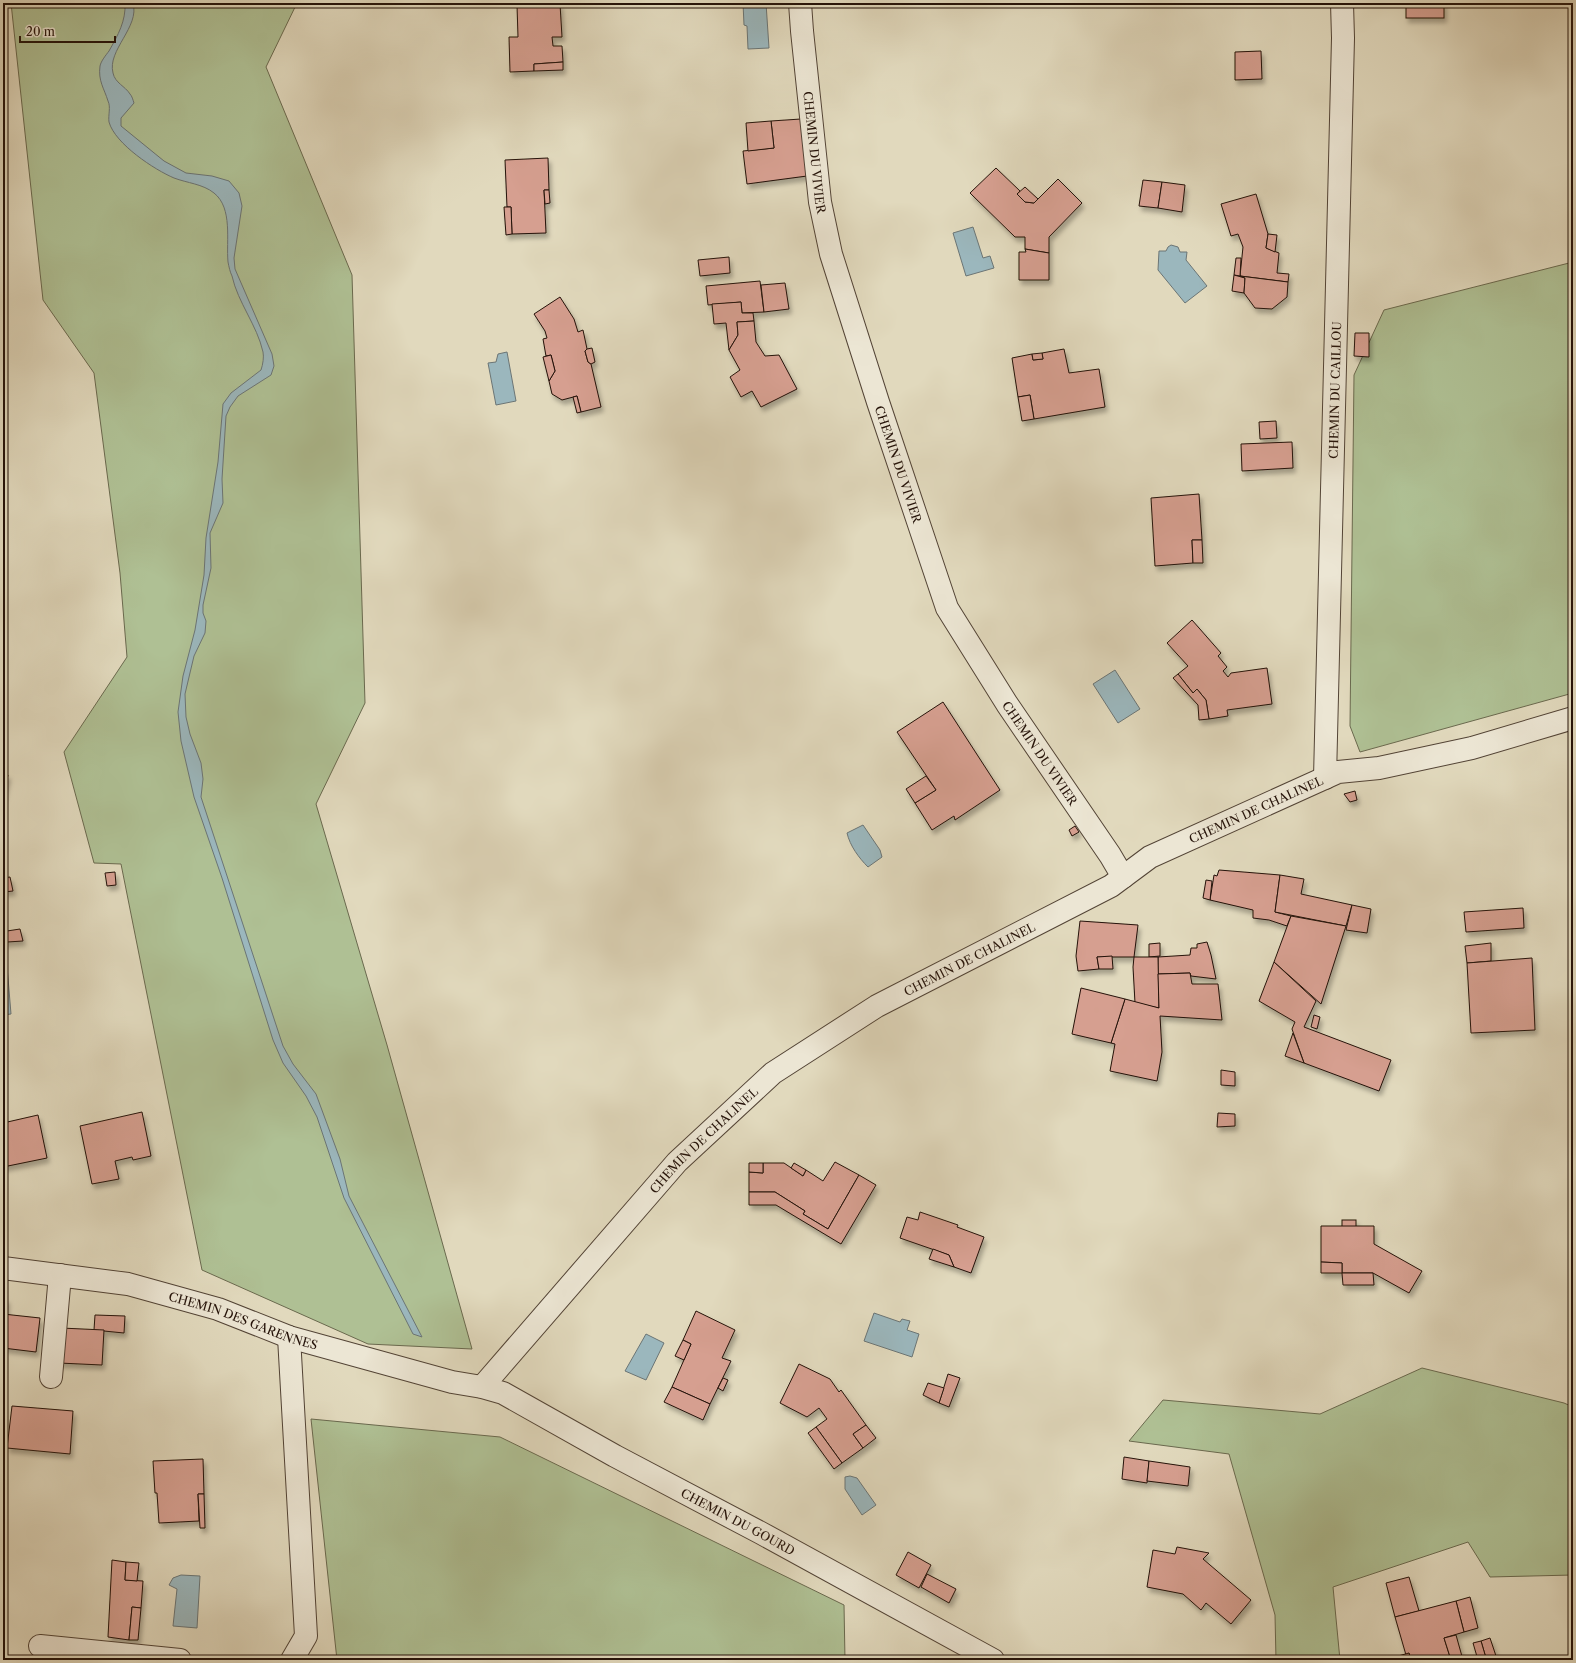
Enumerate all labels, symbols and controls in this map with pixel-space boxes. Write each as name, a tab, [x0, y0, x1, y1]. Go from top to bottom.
scale bar	[20, 18, 115, 44]
text: 20 m	[26, 24, 55, 39]
street label: CHEMIN DU VIVIER	[801, 90, 830, 216]
street label: CHEMIN DU CAILLOU	[1325, 321, 1344, 459]
street label: CHEMIN DU VIVIER	[872, 404, 926, 526]
street label: CHEMIN DU VIVIER	[1000, 698, 1082, 809]
street label: CHEMIN DE CHALINEL	[1186, 772, 1325, 846]
street label: CHEMIN DE CHALINEL	[901, 919, 1038, 999]
street label: CHEMIN DE CHALINEL	[646, 1084, 761, 1196]
street label: CHEMIN DES GARENNES	[167, 1288, 320, 1352]
street label: CHEMIN DU GOURD	[679, 1485, 798, 1558]

